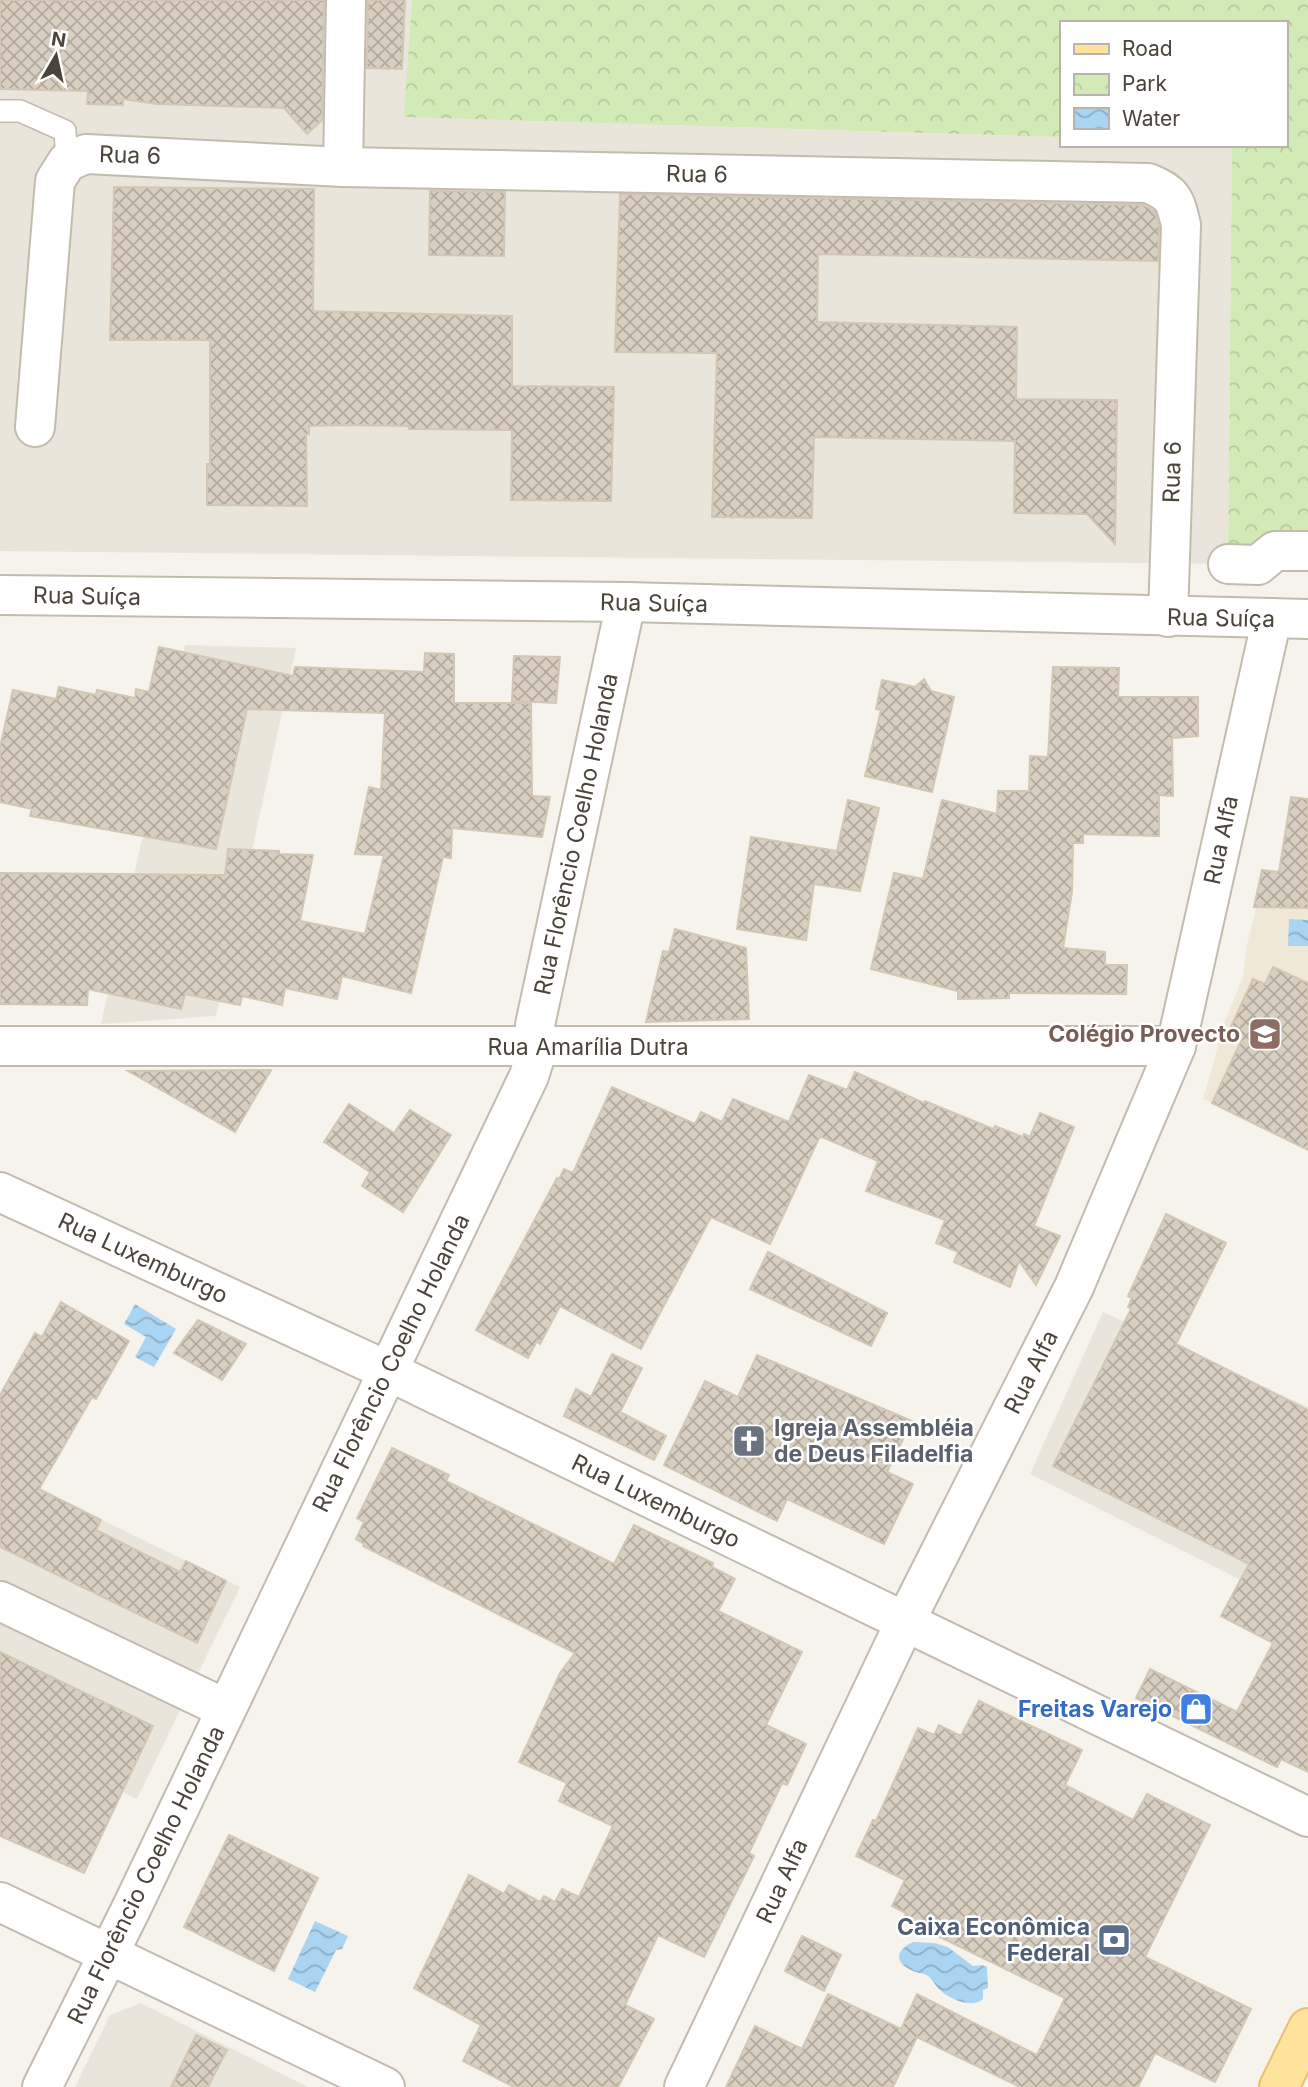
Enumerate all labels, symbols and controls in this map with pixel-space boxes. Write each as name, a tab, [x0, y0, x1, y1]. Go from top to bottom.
north arrow	[21, 21, 91, 91]
legend	[1060, 21, 1287, 147]
text: N	[50, 27, 68, 52]
text: Road	[1122, 36, 1173, 61]
text: Park	[1122, 71, 1167, 96]
text: Water	[1122, 106, 1180, 131]
street label: Rua 6	[98, 140, 162, 170]
street label: Rua 6	[666, 159, 728, 189]
street label: Rua 6	[1157, 440, 1187, 504]
street label: Rua Suíça	[33, 581, 141, 611]
street label: Rua Suíça	[600, 588, 708, 618]
street label: Rua Suíça	[1167, 603, 1275, 633]
street label: Rua Florêncio Coelho Holanda	[528, 670, 624, 998]
street label: Rua Alfa	[1198, 793, 1244, 887]
school or university icon: Colégio Provecto	[1246, 1015, 1284, 1053]
place label: Colégio Provecto	[1048, 1020, 1240, 1048]
street label: Rua Amarília Dutra	[487, 1033, 689, 1061]
street label: Rua Luxemburgo	[54, 1206, 232, 1310]
street label: Rua Florêncio Coelho Holanda	[306, 1209, 476, 1517]
street label: Rua Alfa	[998, 1325, 1064, 1419]
place label: Igreja Assembléia de Deus Filadelfia	[774, 1414, 974, 1468]
church icon: Igreja Assembléia de Deus Filadelfia	[730, 1422, 768, 1460]
street label: Rua Luxemburgo	[567, 1448, 745, 1554]
shop icon: Freitas Varejo	[1177, 1690, 1215, 1728]
place label: Freitas Varejo	[1018, 1695, 1172, 1723]
street label: Rua Florêncio Coelho Holanda	[61, 1721, 231, 2029]
street label: Rua Alfa	[750, 1834, 814, 1928]
place label: Caixa Econômica Federal	[897, 1913, 1090, 1967]
bank icon: Caixa Econômica Federal	[1095, 1921, 1133, 1959]

